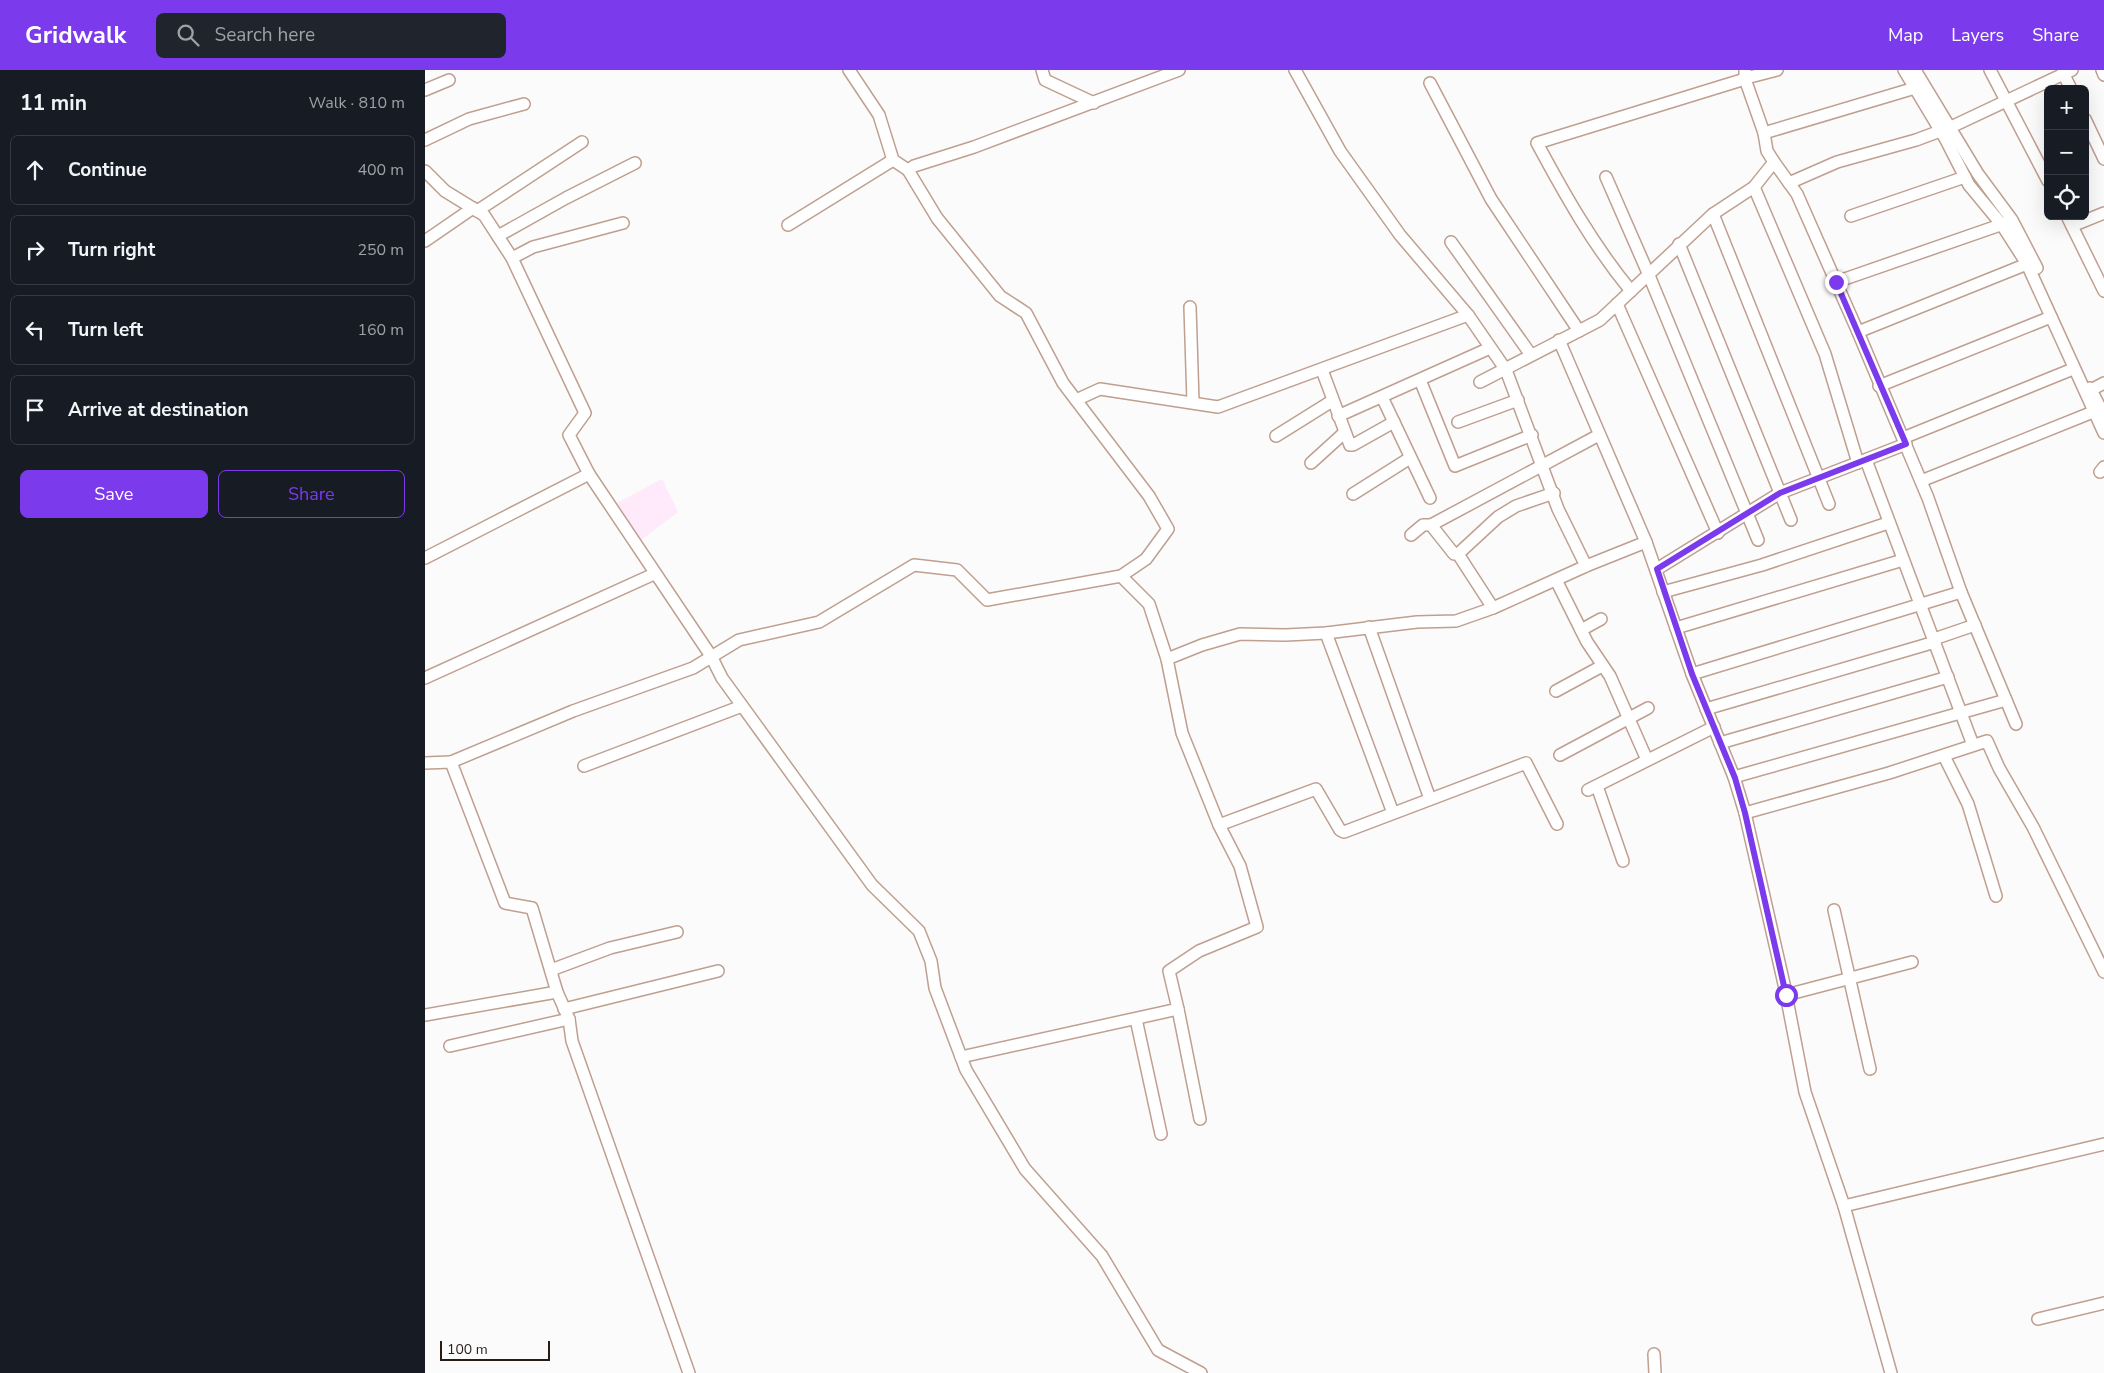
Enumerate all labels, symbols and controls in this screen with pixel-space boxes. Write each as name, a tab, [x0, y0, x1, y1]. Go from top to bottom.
search box	[156, 13, 506, 58]
text: Gridwalk	[25, 19, 126, 51]
icon: search	[174, 21, 202, 49]
text: Search here	[214, 22, 315, 48]
text: Map	[1888, 23, 1923, 47]
text: Layers	[1951, 23, 2004, 47]
text: Share	[2032, 23, 2079, 47]
map controls	[2044, 85, 2089, 220]
button: +	[2044, 85, 2089, 130]
text: 11 min	[20, 89, 87, 117]
text: Walk · 810 m	[309, 92, 405, 114]
button: −	[2044, 130, 2089, 175]
icon: ahead	[21, 156, 49, 184]
text: Continue	[68, 157, 147, 183]
text: 400 m	[357, 159, 404, 181]
button: locate	[2044, 175, 2089, 220]
icon: right	[21, 236, 49, 264]
text: Turn right	[68, 237, 155, 263]
text: 250 m	[357, 239, 404, 261]
route end	[1825, 271, 1848, 294]
icon: left	[21, 316, 49, 344]
text: Turn left	[68, 317, 143, 343]
text: 160 m	[357, 319, 404, 341]
icon: arrive	[21, 396, 49, 424]
text: Arrive at destination	[68, 397, 249, 423]
button: Save	[20, 470, 208, 518]
button: Share	[218, 470, 405, 518]
route start	[1775, 984, 1798, 1007]
scale bar	[440, 1338, 550, 1361]
text: 100 m	[447, 1340, 488, 1359]

